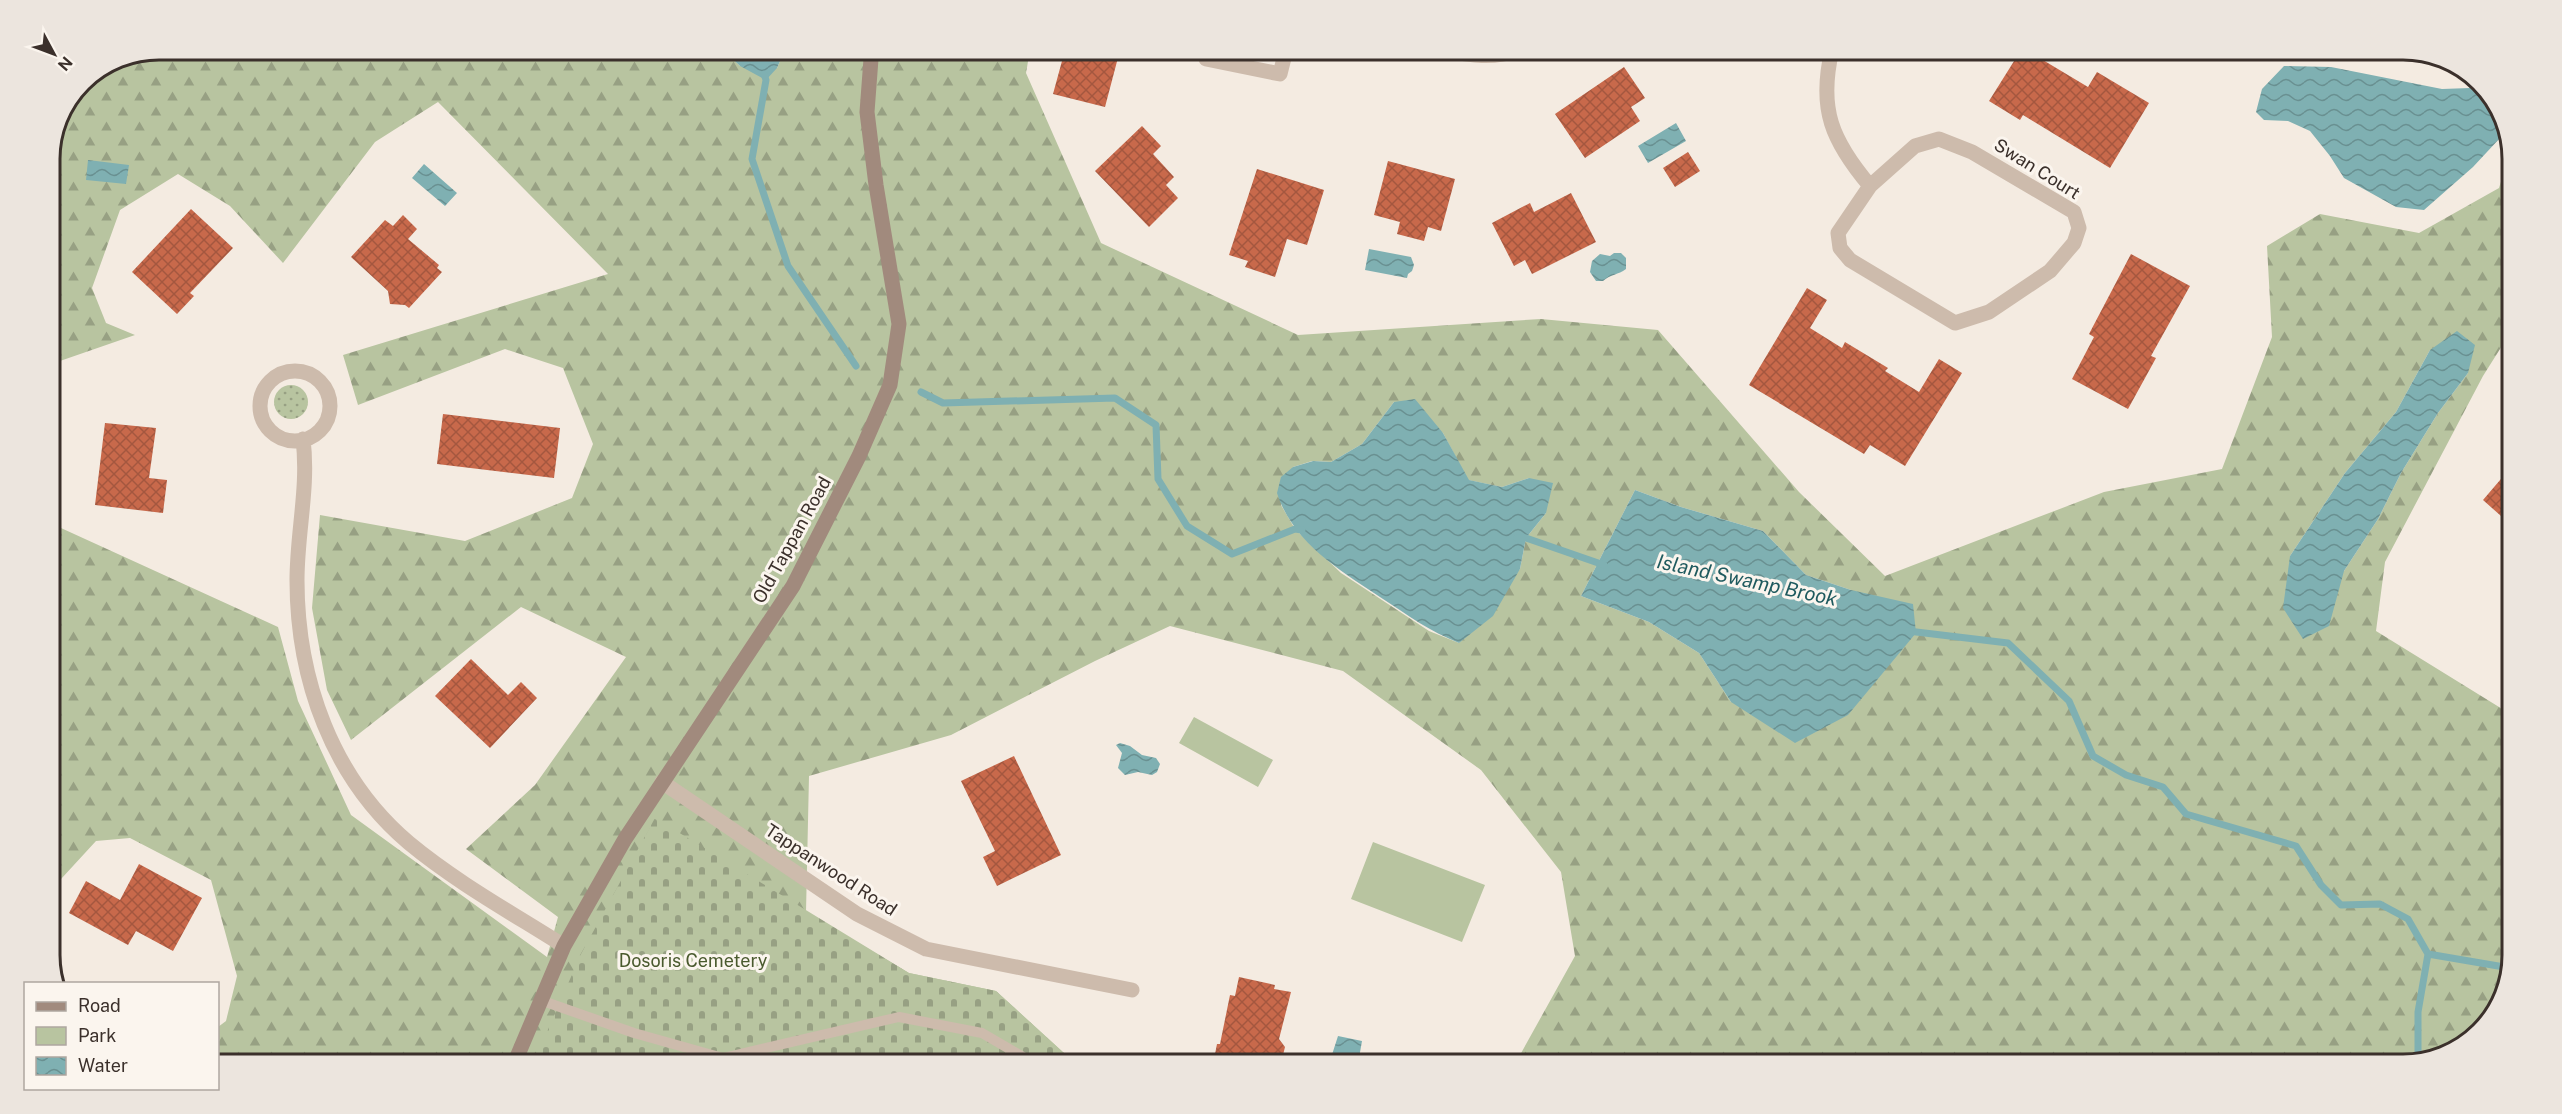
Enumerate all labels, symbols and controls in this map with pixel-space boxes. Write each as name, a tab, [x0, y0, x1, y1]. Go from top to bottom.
north arrow	[24, 24, 84, 84]
text: N	[54, 53, 76, 74]
street label: Swan Court	[1990, 134, 2084, 203]
street label: Old Tappan Road	[748, 473, 835, 607]
water label: Island Swamp Brook	[1655, 549, 1839, 611]
street label: Tappanwood Road	[761, 819, 901, 920]
park label: Dosoris Cemetery	[619, 950, 768, 971]
legend	[24, 982, 219, 1090]
text: Road	[78, 995, 121, 1016]
text: Park	[78, 1025, 116, 1046]
text: Water	[78, 1055, 128, 1076]

